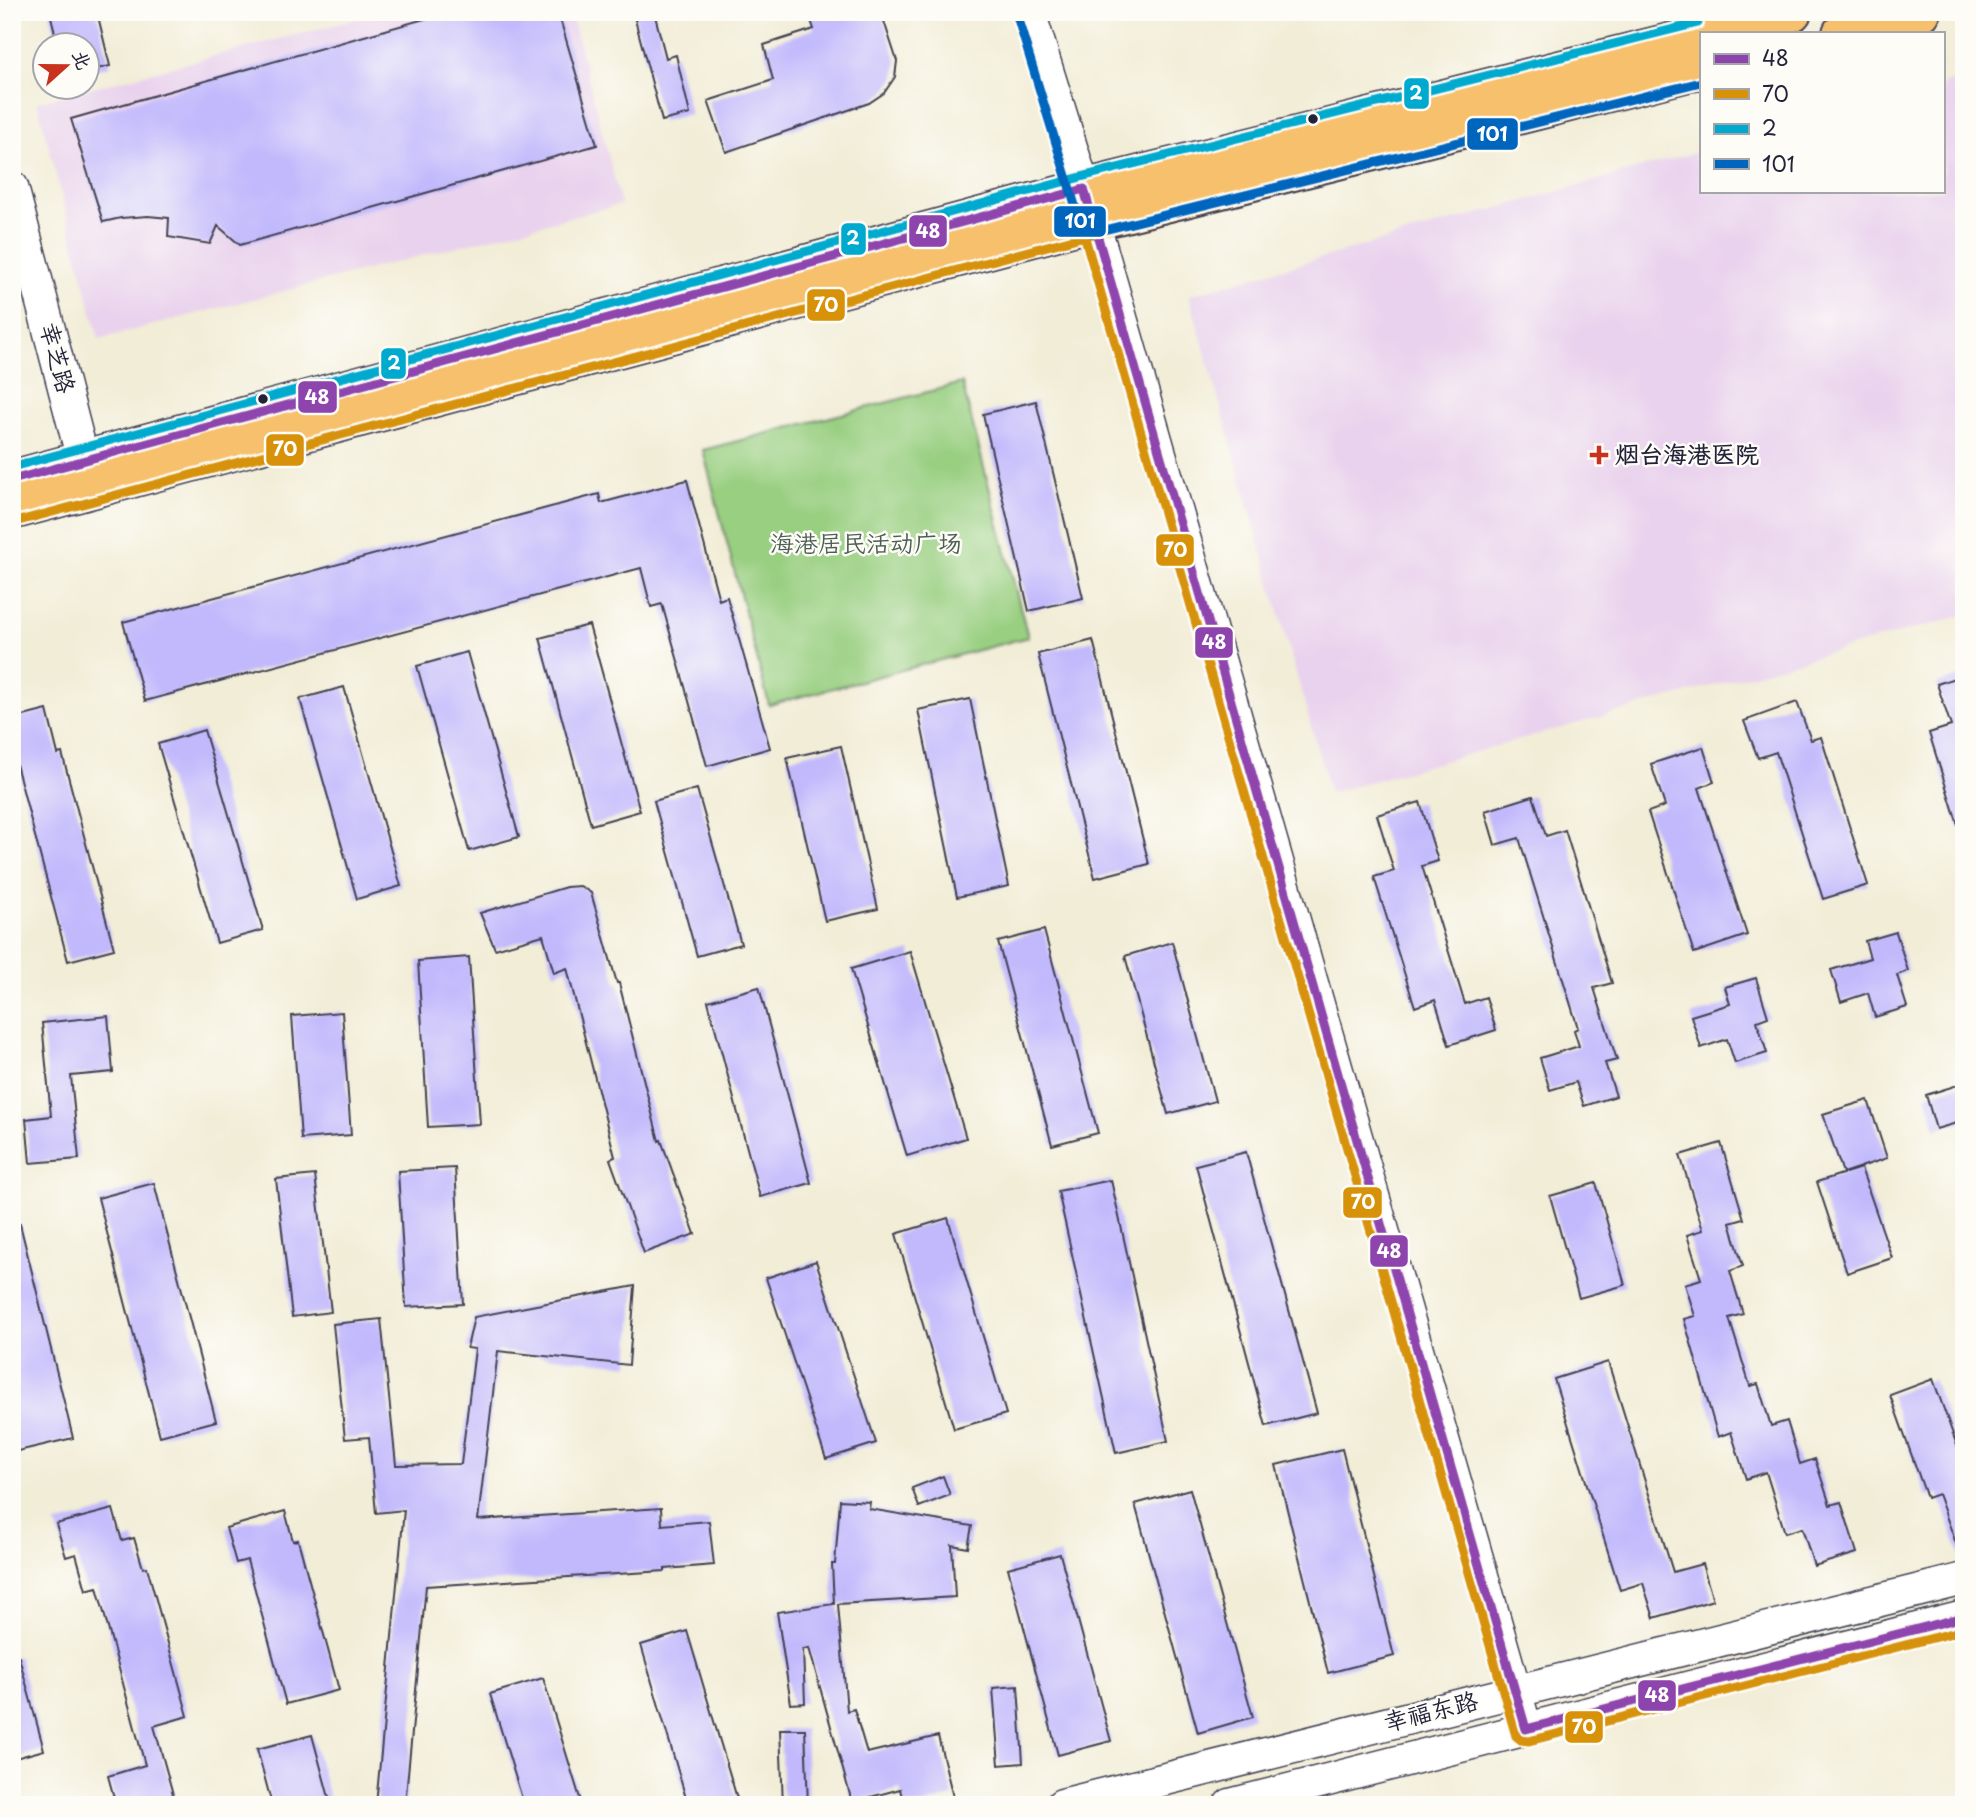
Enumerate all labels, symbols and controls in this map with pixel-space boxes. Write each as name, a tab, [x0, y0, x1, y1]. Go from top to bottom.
north arrow	[32, 32, 102, 102]
legend	[1700, 32, 1944, 192]
text: 48	[1762, 41, 1789, 73]
text: 北	[66, 46, 99, 73]
line badge: 2	[1403, 77, 1430, 110]
text: 70	[1762, 77, 1789, 109]
text: 2	[1409, 78, 1423, 106]
text: 2	[1762, 111, 1777, 143]
unlabelled marker	[1306, 112, 1320, 126]
line badge: 101	[1466, 117, 1519, 151]
text: 101	[1476, 119, 1508, 147]
text: 101	[1762, 147, 1795, 179]
line badge: 101	[1053, 205, 1107, 238]
text: 101	[1064, 206, 1096, 234]
line badge: 48	[908, 214, 948, 248]
text: 48	[916, 216, 941, 244]
line badge: 2	[840, 222, 867, 256]
text: 2	[846, 223, 860, 251]
line badge: 70	[806, 288, 846, 322]
text: 70	[814, 290, 838, 318]
street label: 幸芝路	[32, 318, 86, 397]
line badge: 2	[380, 347, 407, 380]
text: 2	[387, 348, 401, 376]
line badge: 48	[297, 380, 338, 414]
text: 48	[305, 382, 330, 410]
unlabelled marker	[256, 392, 270, 406]
line badge: 70	[265, 433, 305, 467]
text: 70	[273, 434, 297, 462]
place label: 烟台海港医院	[1615, 435, 1759, 471]
marker: 烟台海港医院	[1589, 445, 1609, 465]
park label: 海港居民活动广场	[770, 524, 962, 560]
line badge: 70	[1155, 533, 1195, 567]
text: 70	[1163, 535, 1187, 563]
line badge: 48	[1194, 626, 1234, 659]
text: 48	[1202, 627, 1227, 655]
line badge: 70	[1342, 1186, 1383, 1219]
text: 70	[1351, 1187, 1375, 1215]
line badge: 48	[1369, 1234, 1409, 1268]
text: 48	[1377, 1236, 1402, 1264]
line badge: 48	[1637, 1679, 1677, 1712]
text: 48	[1645, 1680, 1670, 1708]
street label: 幸福东路	[1380, 1681, 1481, 1739]
line badge: 70	[1564, 1710, 1604, 1744]
text: 70	[1572, 1712, 1596, 1740]

